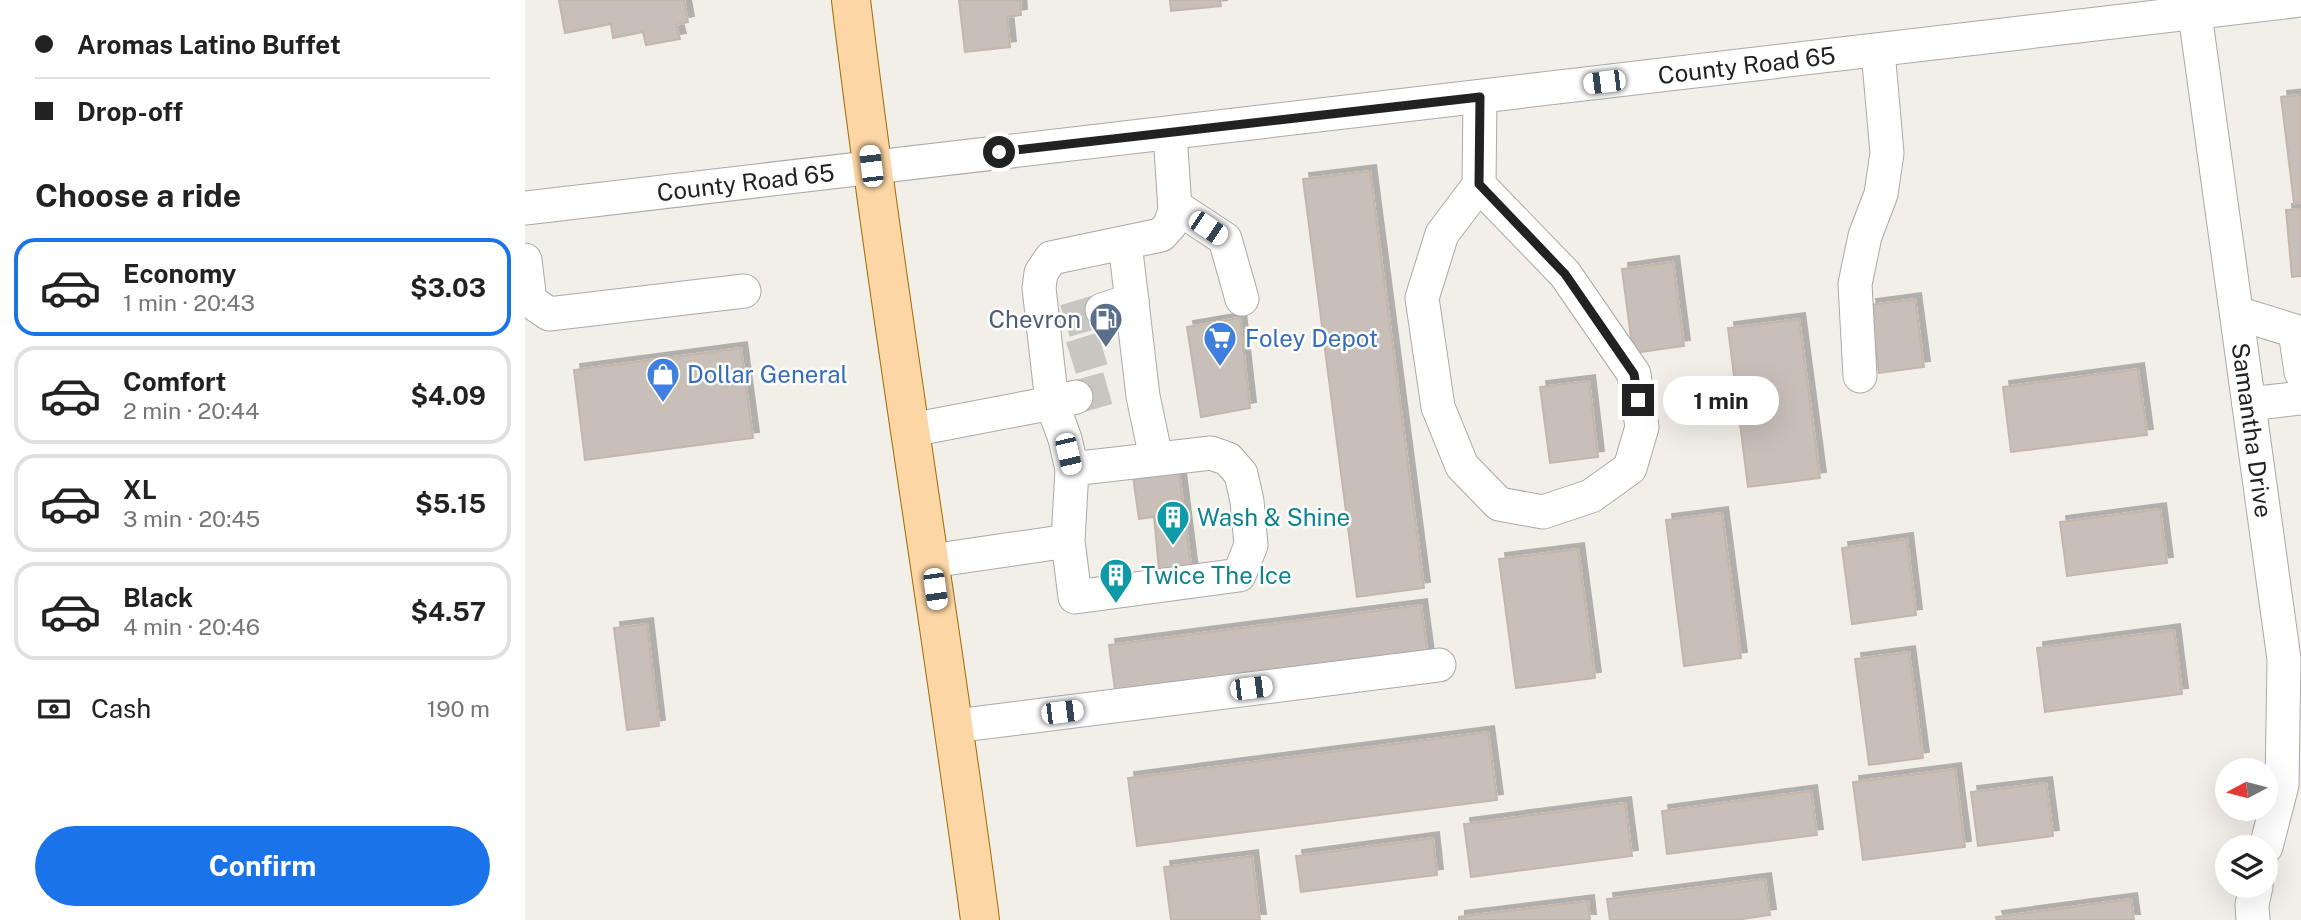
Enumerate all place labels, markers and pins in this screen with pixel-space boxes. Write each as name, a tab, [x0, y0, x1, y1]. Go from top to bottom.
fuel station icon: Chevron	[1087, 300, 1125, 349]
place label: Chevron	[989, 305, 1081, 333]
supermarket icon: Foley Depot	[1201, 319, 1239, 368]
place label: Foley Depot	[1245, 324, 1378, 352]
shop icon: Dollar General	[644, 355, 682, 404]
place label: Dollar General	[687, 360, 848, 388]
building icon: Wash & Shine	[1154, 498, 1192, 547]
place label: Wash & Shine	[1197, 503, 1350, 531]
building icon: Twice The Ice	[1097, 556, 1135, 605]
place label: Twice The Ice	[1141, 561, 1292, 589]

